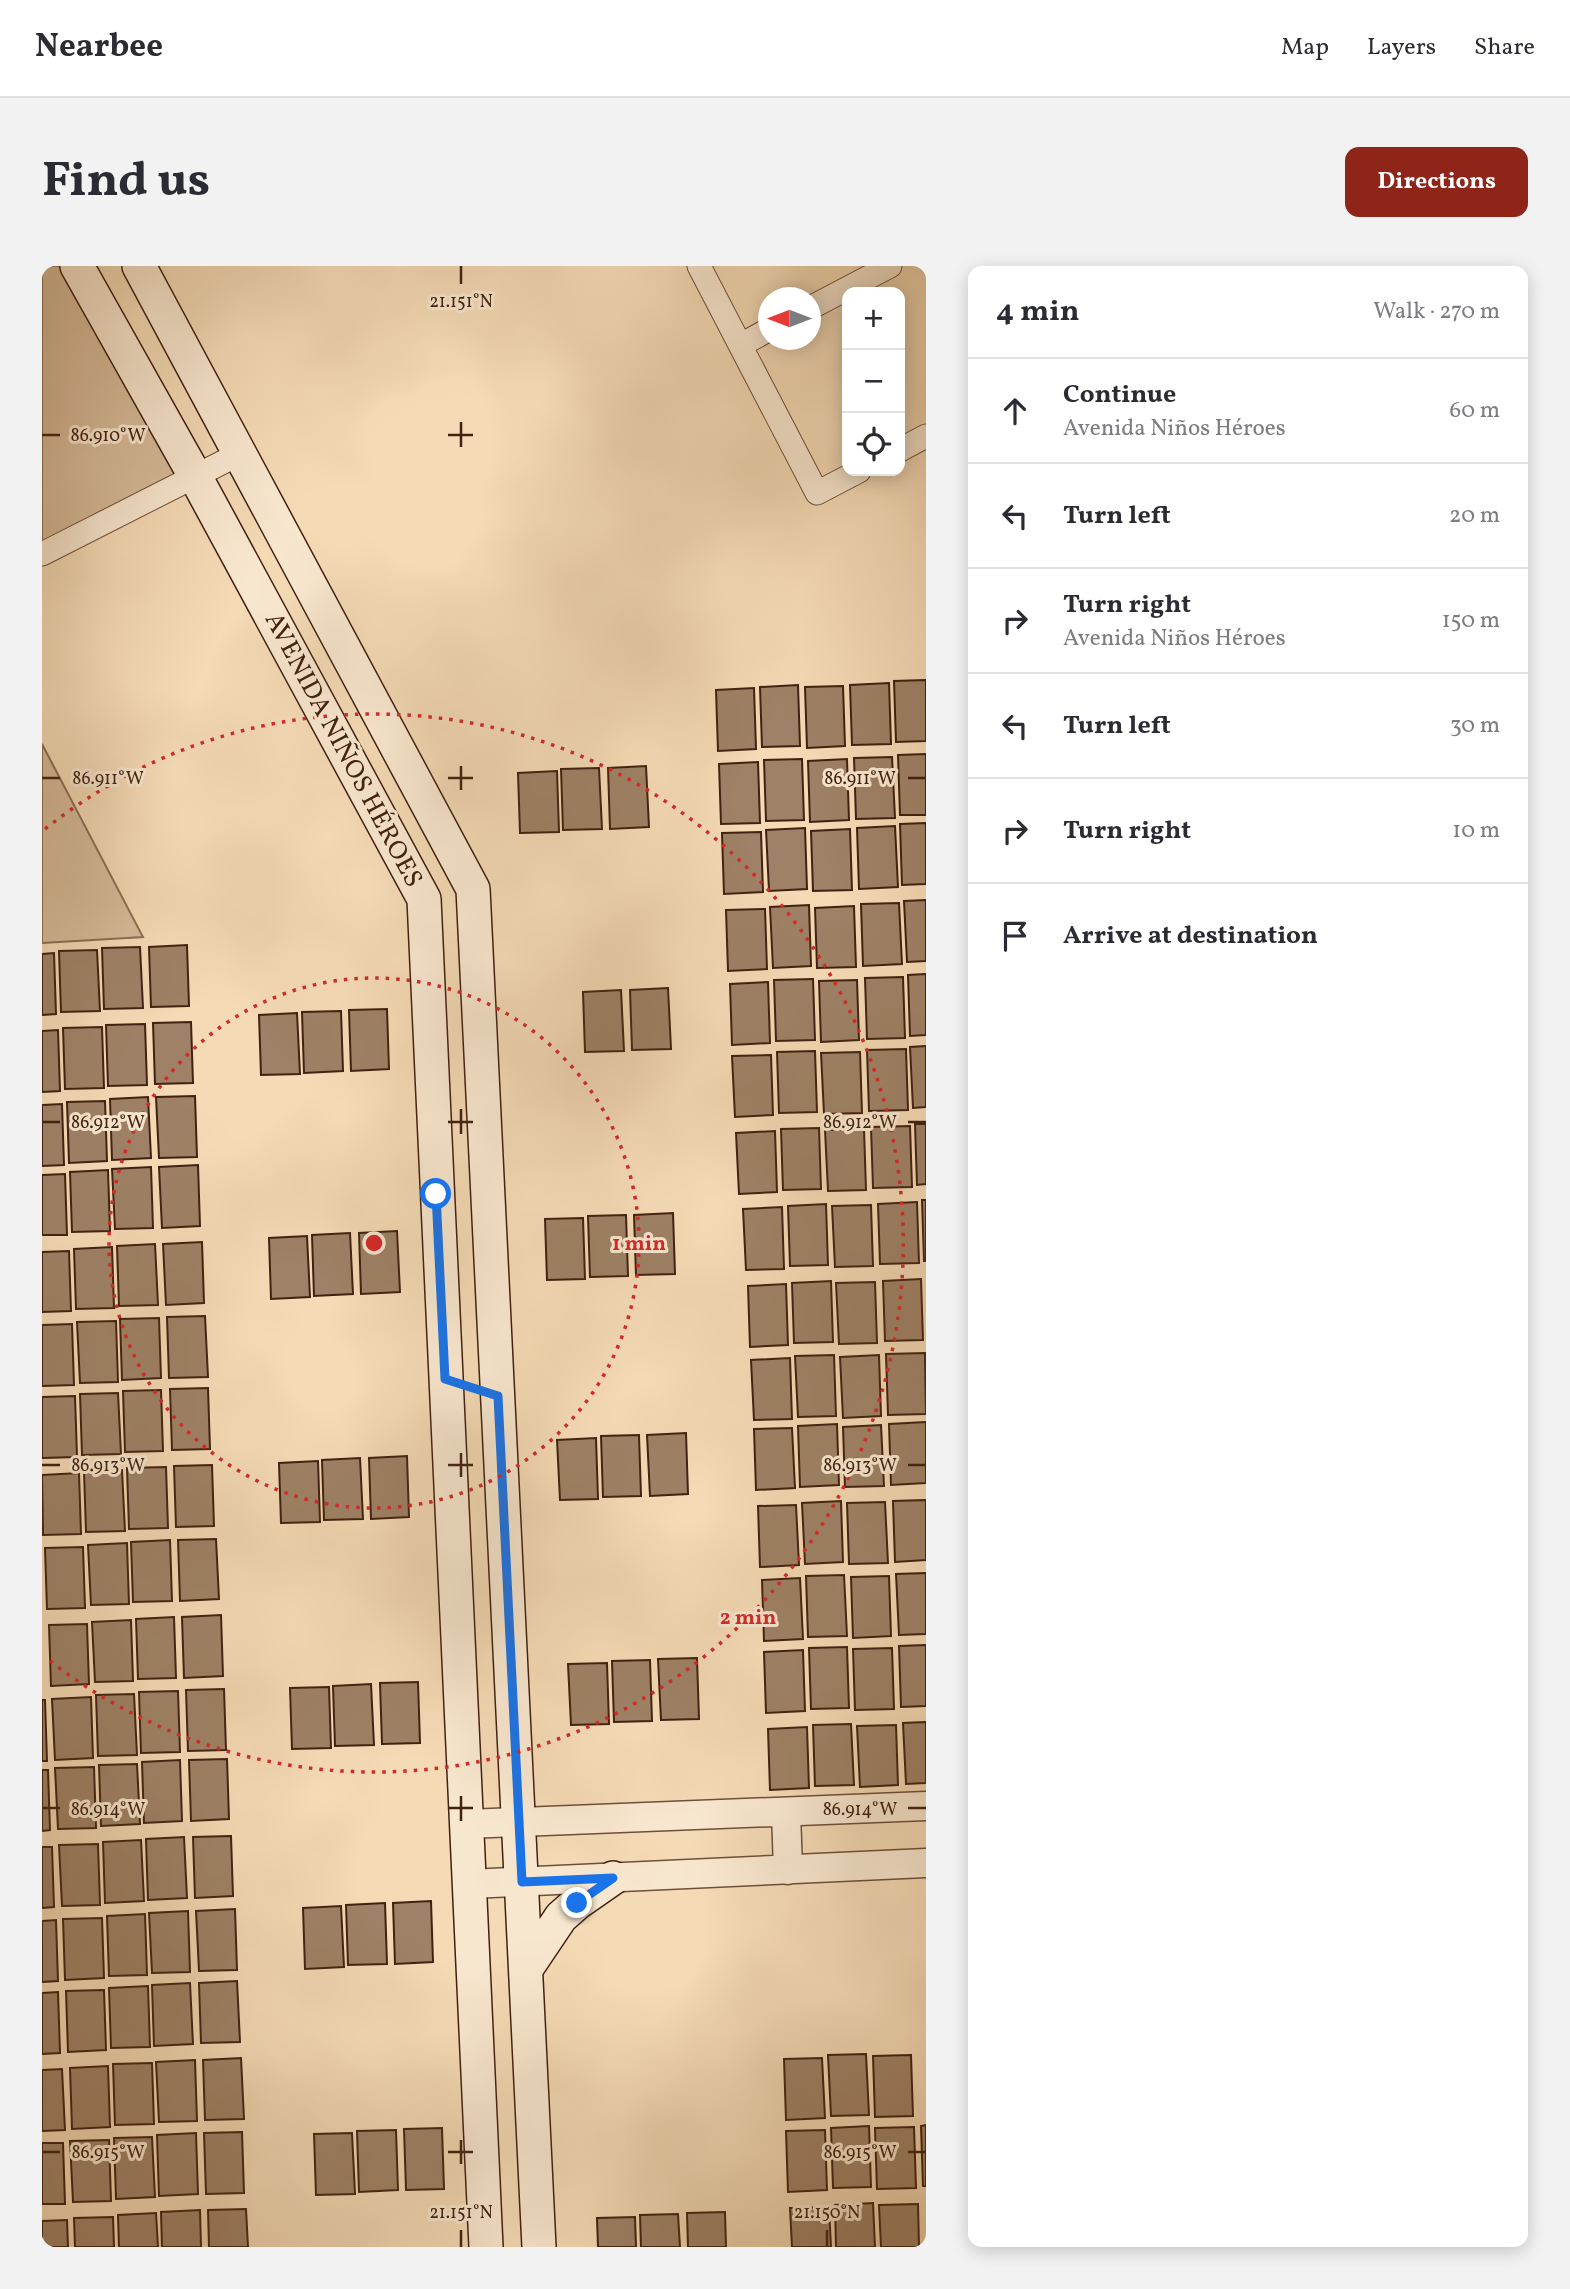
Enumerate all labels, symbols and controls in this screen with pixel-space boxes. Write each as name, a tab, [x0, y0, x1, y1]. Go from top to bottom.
text: Nearbee	[35, 25, 163, 71]
text: Map	[1281, 31, 1329, 65]
text: Layers	[1367, 31, 1436, 65]
text: Share	[1474, 31, 1535, 65]
button: Directions	[1345, 147, 1528, 217]
text: Find us	[42, 148, 210, 217]
north arrow	[758, 287, 821, 350]
map controls	[842, 287, 905, 476]
button: +	[842, 287, 905, 350]
text: 21.151°N	[429, 290, 493, 315]
text: 4 min	[996, 291, 1080, 333]
text: Walk · 270 m	[1373, 296, 1500, 328]
button: −	[842, 350, 905, 413]
text: Continue	[1063, 377, 1176, 413]
icon: ahead	[996, 392, 1034, 430]
text: 60 m	[1450, 395, 1500, 427]
button: locate	[842, 413, 905, 476]
text: Avenida Niños Héroes	[1063, 413, 1286, 445]
text: 86.910°W	[71, 424, 145, 449]
icon: left	[996, 497, 1034, 535]
text: Turn left	[1063, 498, 1171, 534]
text: 20 m	[1449, 500, 1500, 532]
text: Turn right	[1063, 587, 1191, 623]
icon: right	[996, 602, 1034, 640]
text: 150 m	[1442, 605, 1500, 637]
street label: AVENIDA NIÑOS HÉROES	[255, 606, 431, 894]
text: Avenida Niños Héroes	[1063, 623, 1286, 655]
icon: left	[996, 707, 1034, 745]
text: Turn left	[1063, 708, 1171, 744]
text: 30 m	[1450, 710, 1500, 742]
text: 86.911°W	[72, 767, 144, 792]
text: 86.911°W	[824, 767, 896, 792]
icon: right	[996, 812, 1034, 850]
text: Turn right	[1063, 813, 1191, 849]
text: 10 m	[1452, 815, 1500, 847]
icon: arrive	[996, 917, 1034, 955]
text: Arrive at destination	[1063, 918, 1318, 954]
text: 86.912°W	[71, 1111, 145, 1136]
text: 86.912°W	[823, 1111, 897, 1136]
route start	[420, 1178, 451, 1209]
text: 1 min	[612, 1230, 666, 1259]
centre of rings	[362, 1231, 386, 1255]
text: 86.913°W	[71, 1454, 145, 1479]
text: 86.913°W	[823, 1454, 897, 1479]
text: 2 min	[720, 1604, 776, 1633]
text: 86.914°W	[71, 1798, 145, 1823]
text: 86.914°W	[823, 1798, 897, 1823]
route end	[561, 1887, 592, 1918]
text: 86.915°W	[71, 2141, 145, 2166]
text: 86.915°W	[823, 2141, 897, 2166]
text: 21.151°N	[429, 2201, 493, 2226]
text: 21.150°N	[794, 2201, 860, 2226]

